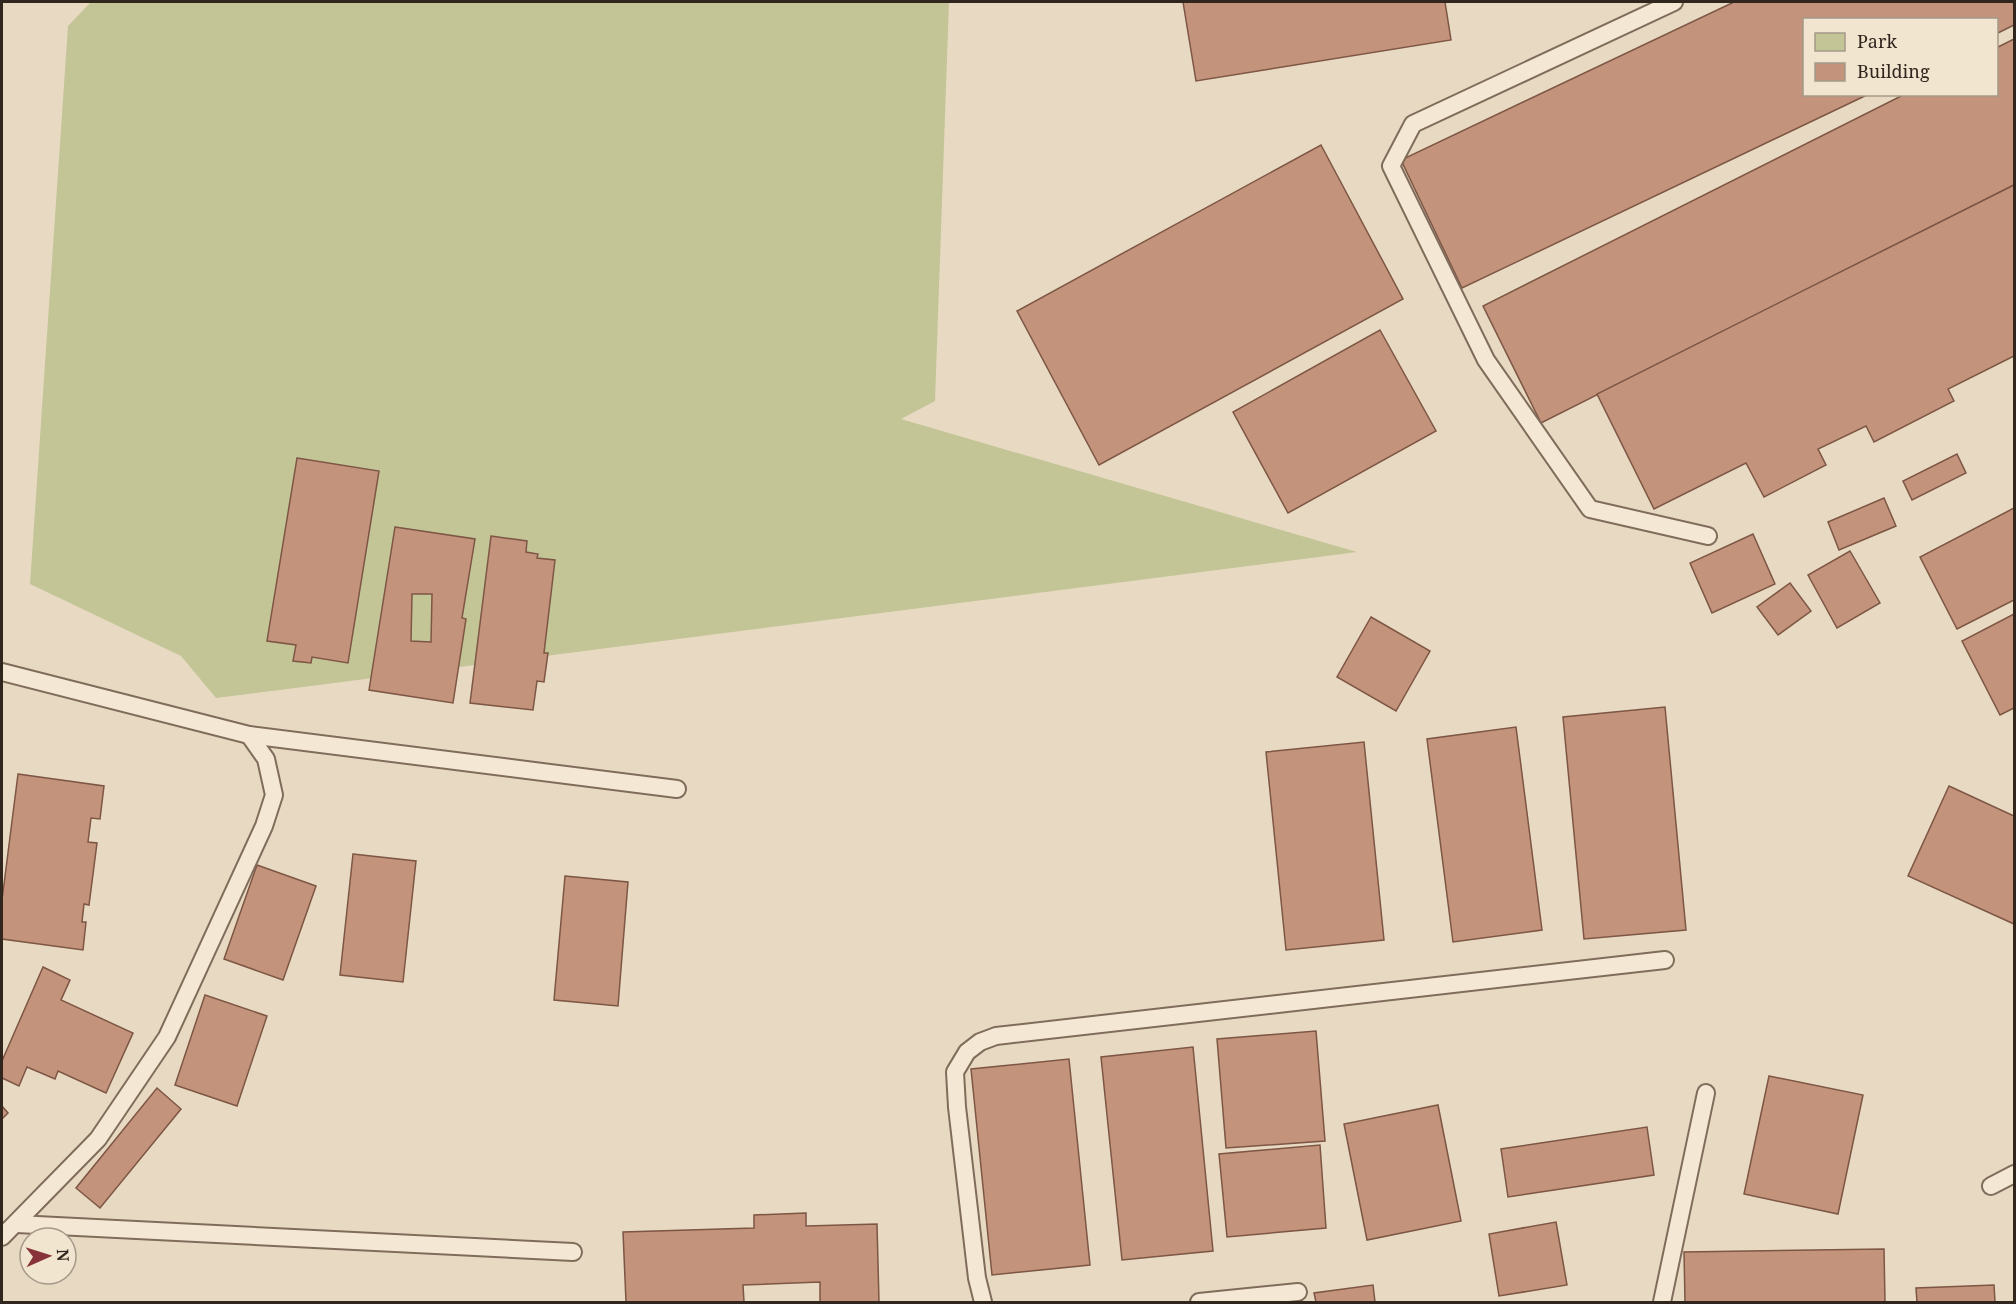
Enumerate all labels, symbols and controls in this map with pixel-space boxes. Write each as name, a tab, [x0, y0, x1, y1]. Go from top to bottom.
legend	[1803, 18, 1998, 96]
text: Park	[1857, 29, 1897, 53]
text: Building	[1857, 59, 1930, 83]
north arrow	[18, 1226, 78, 1286]
text: N	[52, 1248, 74, 1262]

